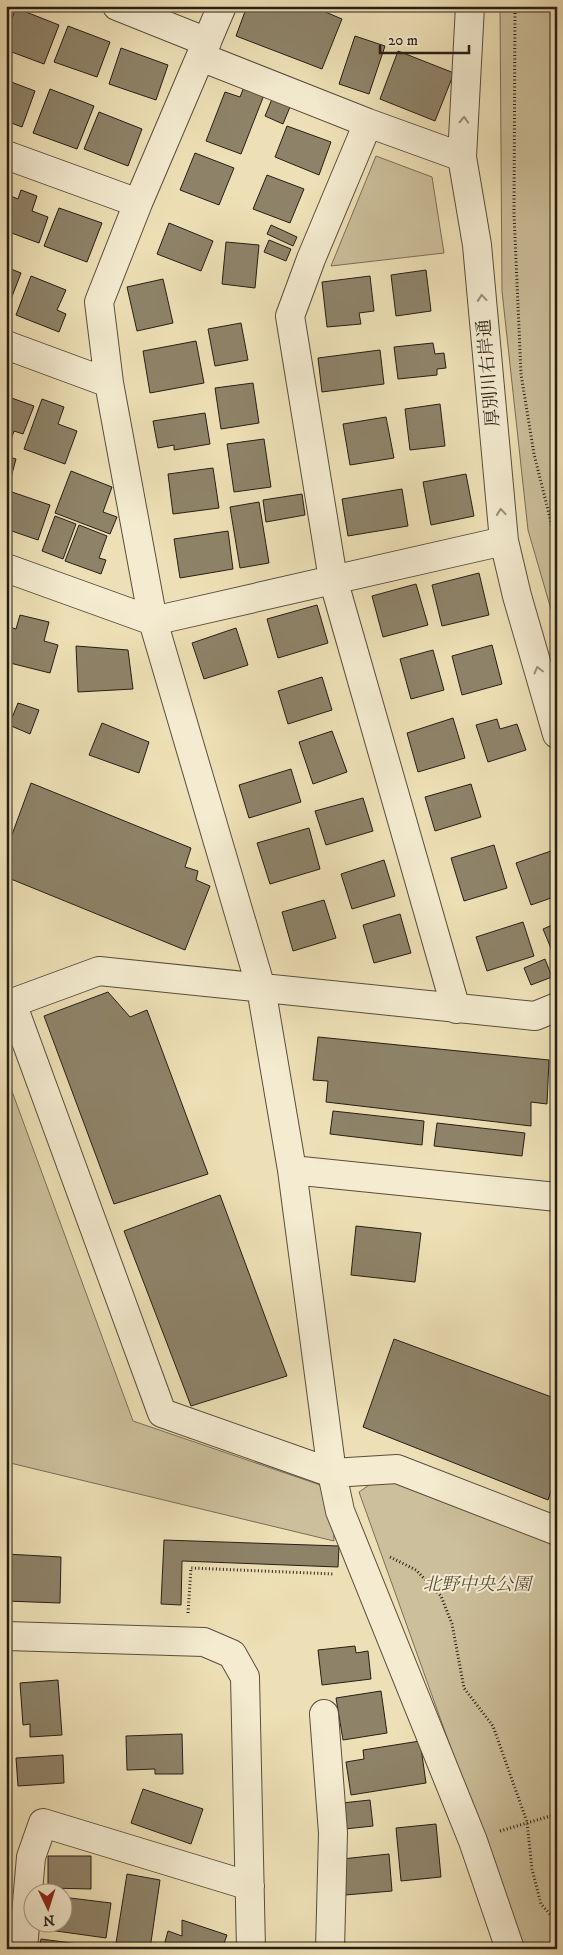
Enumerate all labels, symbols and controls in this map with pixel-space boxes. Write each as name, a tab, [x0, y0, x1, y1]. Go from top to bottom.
scale bar	[380, 22, 469, 54]
text: 20 m	[388, 31, 418, 50]
one-way arrow	[459, 116, 470, 124]
one-way arrow	[477, 294, 488, 302]
street label: 厚別川右岸通	[473, 318, 505, 428]
one-way arrow	[496, 508, 507, 516]
one-way arrow	[533, 667, 543, 675]
park label: 北野中央公園	[423, 1574, 534, 1596]
north arrow	[22, 1882, 72, 1932]
text: N	[42, 1911, 55, 1929]

